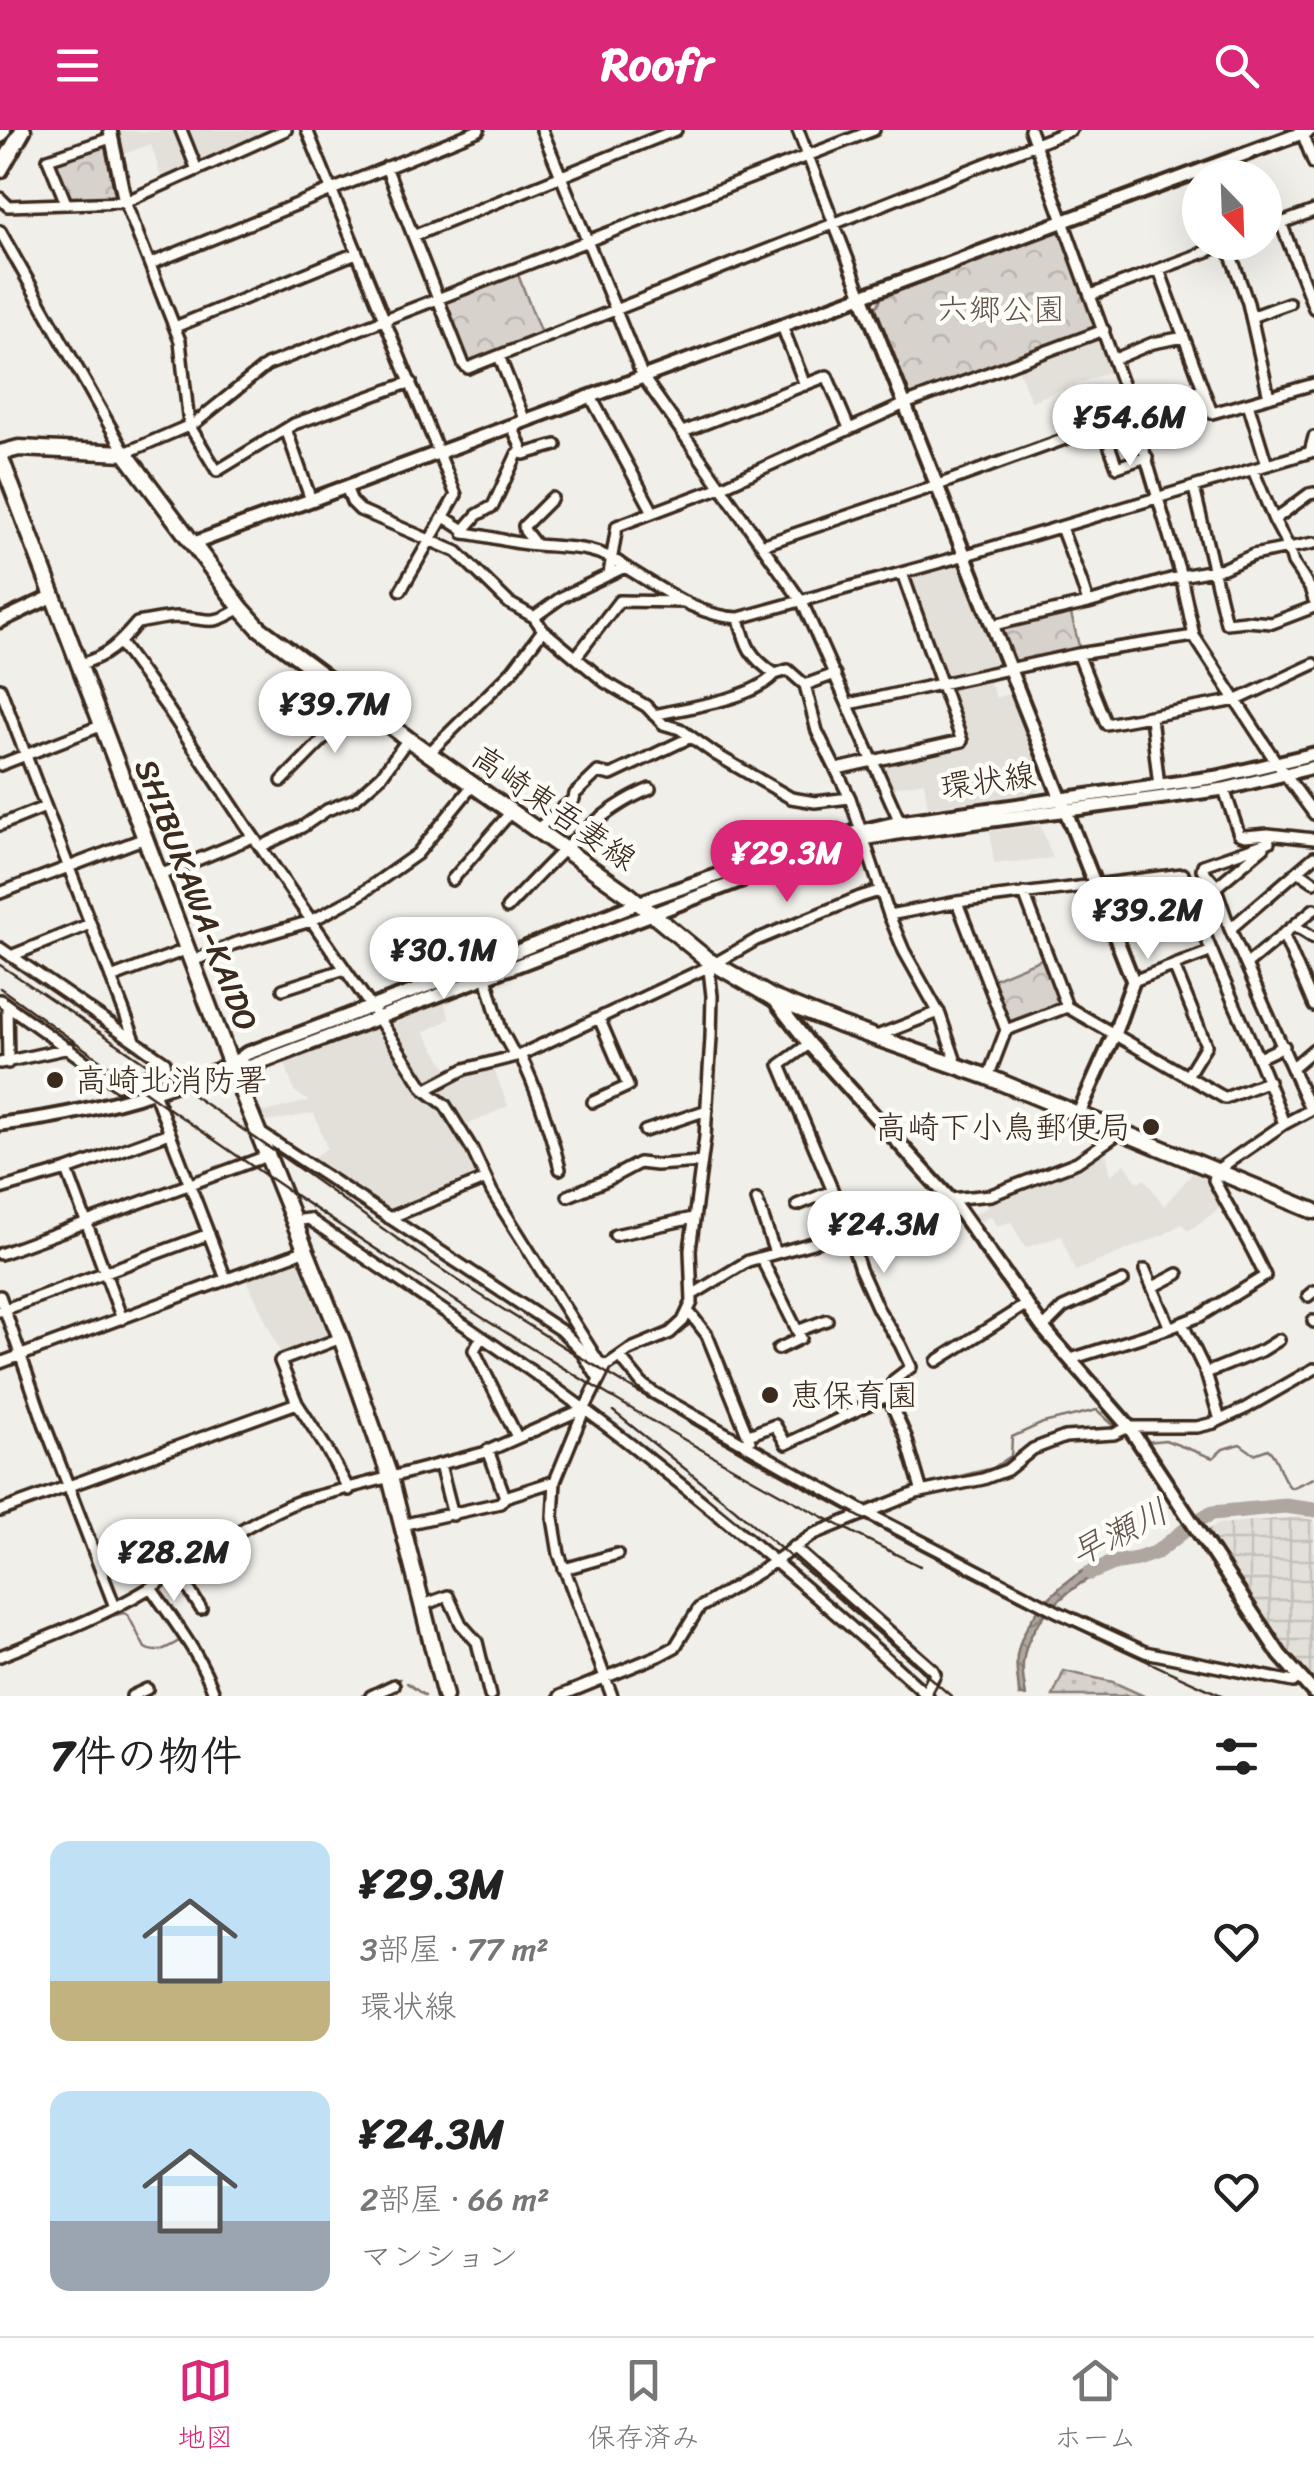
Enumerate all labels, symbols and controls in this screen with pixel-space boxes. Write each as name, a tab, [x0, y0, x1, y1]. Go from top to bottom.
text: Roofr	[601, 25, 713, 105]
icon: menu	[50, 38, 105, 93]
icon: search	[1209, 38, 1264, 93]
north arrow	[1182, 160, 1282, 260]
map controls	[1182, 160, 1282, 260]
park label: 六郷公園	[937, 281, 1065, 338]
pin: ¥54.6M	[1049, 384, 1211, 469]
text: ¥54.6M	[1074, 388, 1186, 445]
pin: ¥39.7M	[254, 671, 416, 756]
text: ¥39.7M	[280, 675, 390, 732]
street label: 高崎東吾妻線	[459, 730, 649, 886]
street label: 環状線	[936, 746, 1040, 816]
street label: SHIBUKAWA-KAIDO	[118, 750, 274, 1040]
pin: ¥29.3M	[706, 820, 868, 905]
text: ¥29.3M	[732, 824, 842, 881]
pin: ¥39.2M	[1067, 877, 1229, 962]
text: ¥39.2M	[1093, 881, 1203, 938]
pin: ¥30.1M	[363, 917, 525, 1002]
text: ¥30.1M	[391, 921, 497, 978]
place label: 高崎北消防署	[75, 1052, 267, 1109]
marker: 高崎北消防署	[44, 1069, 66, 1091]
place label: 高崎下小鳥郵便局	[875, 1099, 1131, 1156]
marker: 高崎下小鳥郵便局	[1140, 1116, 1162, 1138]
pin: ¥24.3M	[803, 1191, 965, 1276]
text: ¥24.3M	[829, 1195, 939, 1252]
place label: 恵保育園	[790, 1367, 918, 1424]
marker: 恵保育園	[759, 1384, 781, 1406]
water label: 早瀬川	[1058, 1481, 1180, 1583]
pin: ¥28.2M	[93, 1519, 255, 1604]
text: ¥28.2M	[119, 1523, 229, 1580]
text: 7件の物件	[50, 1719, 242, 1793]
icon: filters	[1209, 1729, 1264, 1784]
text: ¥29.3M	[360, 1847, 503, 1921]
icon: home	[130, 1881, 250, 2001]
icon: heart	[1209, 1914, 1264, 1969]
text: 3部屋 · 77 m²	[360, 1921, 549, 1978]
text: 環状線	[360, 1978, 456, 2035]
text: ¥24.3M	[360, 2097, 504, 2171]
icon: home	[130, 2131, 250, 2251]
icon: heart	[1209, 2164, 1264, 2219]
text: 2部屋 · 66 m²	[360, 2171, 550, 2228]
text: マンション	[360, 2228, 519, 2285]
tab: 地図	[177, 2353, 233, 2462]
tab: 保存済み	[588, 2353, 700, 2462]
tab: ホーム	[1054, 2353, 1137, 2462]

